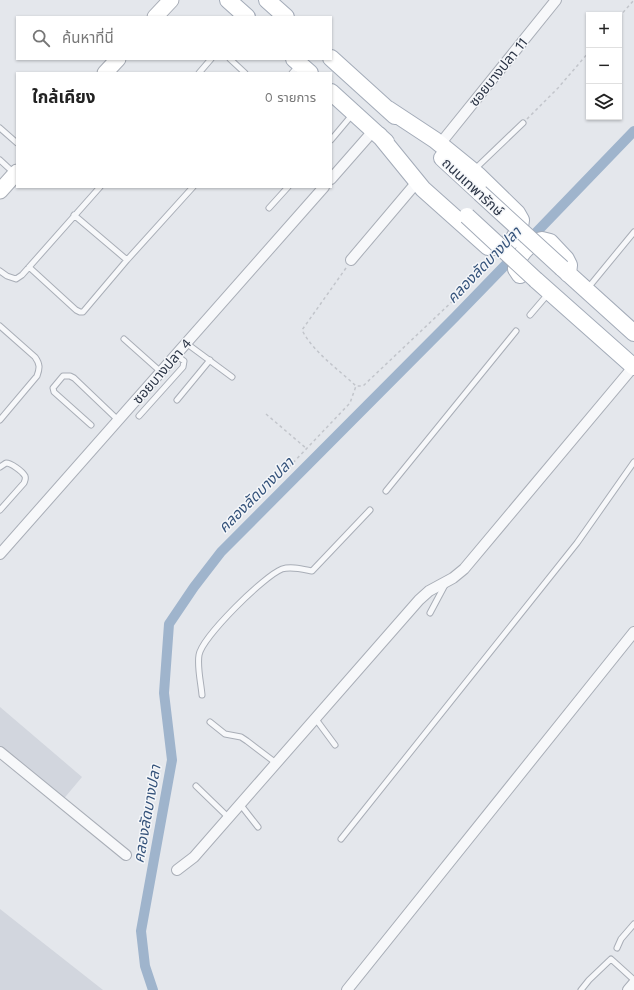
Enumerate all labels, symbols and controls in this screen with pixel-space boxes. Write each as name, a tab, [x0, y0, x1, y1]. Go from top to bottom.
map controls	[586, 12, 622, 120]
button: +	[586, 12, 622, 48]
search box	[16, 16, 332, 60]
icon: search	[30, 27, 52, 49]
text: ค้นหาที่นี่	[62, 29, 114, 47]
street label: ซอยบางปลา 11	[466, 35, 530, 109]
button: −	[586, 48, 622, 84]
button: layers	[586, 84, 622, 120]
text: ใกล้เคียง	[32, 87, 95, 107]
text: 0 รายการ	[265, 90, 316, 105]
street label: ถนนเทพารักษ์	[439, 155, 507, 219]
water label: คลองลัดบางปลา	[443, 222, 526, 307]
street label: ซอยบางปลา 4	[129, 335, 195, 407]
water label: คลองลัดบางปลา	[215, 453, 298, 536]
water label: คลองลัดบางปลา	[130, 763, 165, 864]

